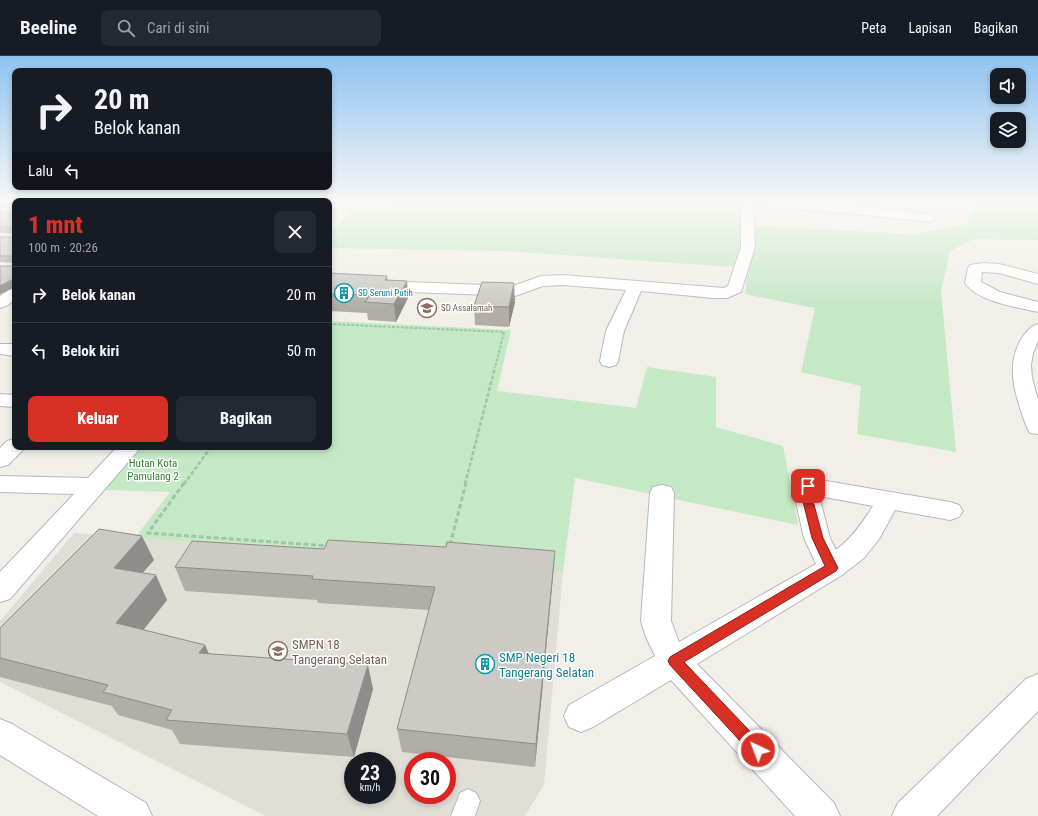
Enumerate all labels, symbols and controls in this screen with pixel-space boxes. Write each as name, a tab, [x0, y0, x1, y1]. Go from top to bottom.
search box	[101, 10, 381, 46]
text: Beeline	[20, 16, 77, 39]
icon: search	[115, 17, 137, 39]
text: Cari di sini	[147, 19, 209, 37]
text: Peta	[861, 20, 886, 36]
text: Lapisan	[908, 20, 952, 36]
text: Bagikan	[974, 20, 1018, 36]
map controls	[990, 68, 1026, 148]
button: sound	[990, 68, 1026, 104]
text: 20 m	[94, 83, 150, 116]
icon: right	[28, 84, 80, 136]
button: layers	[990, 112, 1026, 148]
text: Belok kanan	[94, 117, 180, 138]
icon: left	[61, 160, 83, 182]
text: Lalu	[28, 162, 53, 180]
text: 1 mnt	[28, 211, 83, 239]
button: close	[274, 211, 316, 253]
text: 100 m · 20:26	[28, 240, 98, 255]
building icon: SD Seruni Putih	[333, 282, 355, 304]
icon: right	[28, 284, 50, 306]
text: Belok kanan	[62, 286, 136, 304]
text: 20 m	[286, 286, 316, 304]
place label: SD Seruni Putih	[358, 288, 413, 298]
school or university icon: SD Assalamah	[416, 297, 438, 319]
place label: SD Assalamah	[441, 303, 492, 313]
icon: left	[28, 340, 50, 362]
text: Belok kiri	[62, 342, 119, 360]
text: 50 m	[286, 342, 316, 360]
button: Keluar	[28, 396, 168, 442]
button: Bagikan	[176, 396, 316, 442]
park label: Hutan Kota Pamulang 2	[127, 457, 179, 483]
pin	[791, 469, 825, 503]
icon: arrive	[797, 475, 819, 497]
place label: SMPN 18 Tangerang Selatan	[292, 637, 387, 667]
school or university icon: SMPN 18 Tangerang Selatan	[267, 640, 289, 662]
place label: SMP Negeri 18 Tangerang Selatan	[499, 650, 594, 680]
building icon: SMP Negeri 18 Tangerang Selatan	[474, 653, 496, 675]
position arrow	[737, 729, 779, 771]
speed limit sign: 30	[404, 752, 456, 804]
text: 23	[360, 761, 380, 785]
text: km/h	[360, 782, 380, 793]

